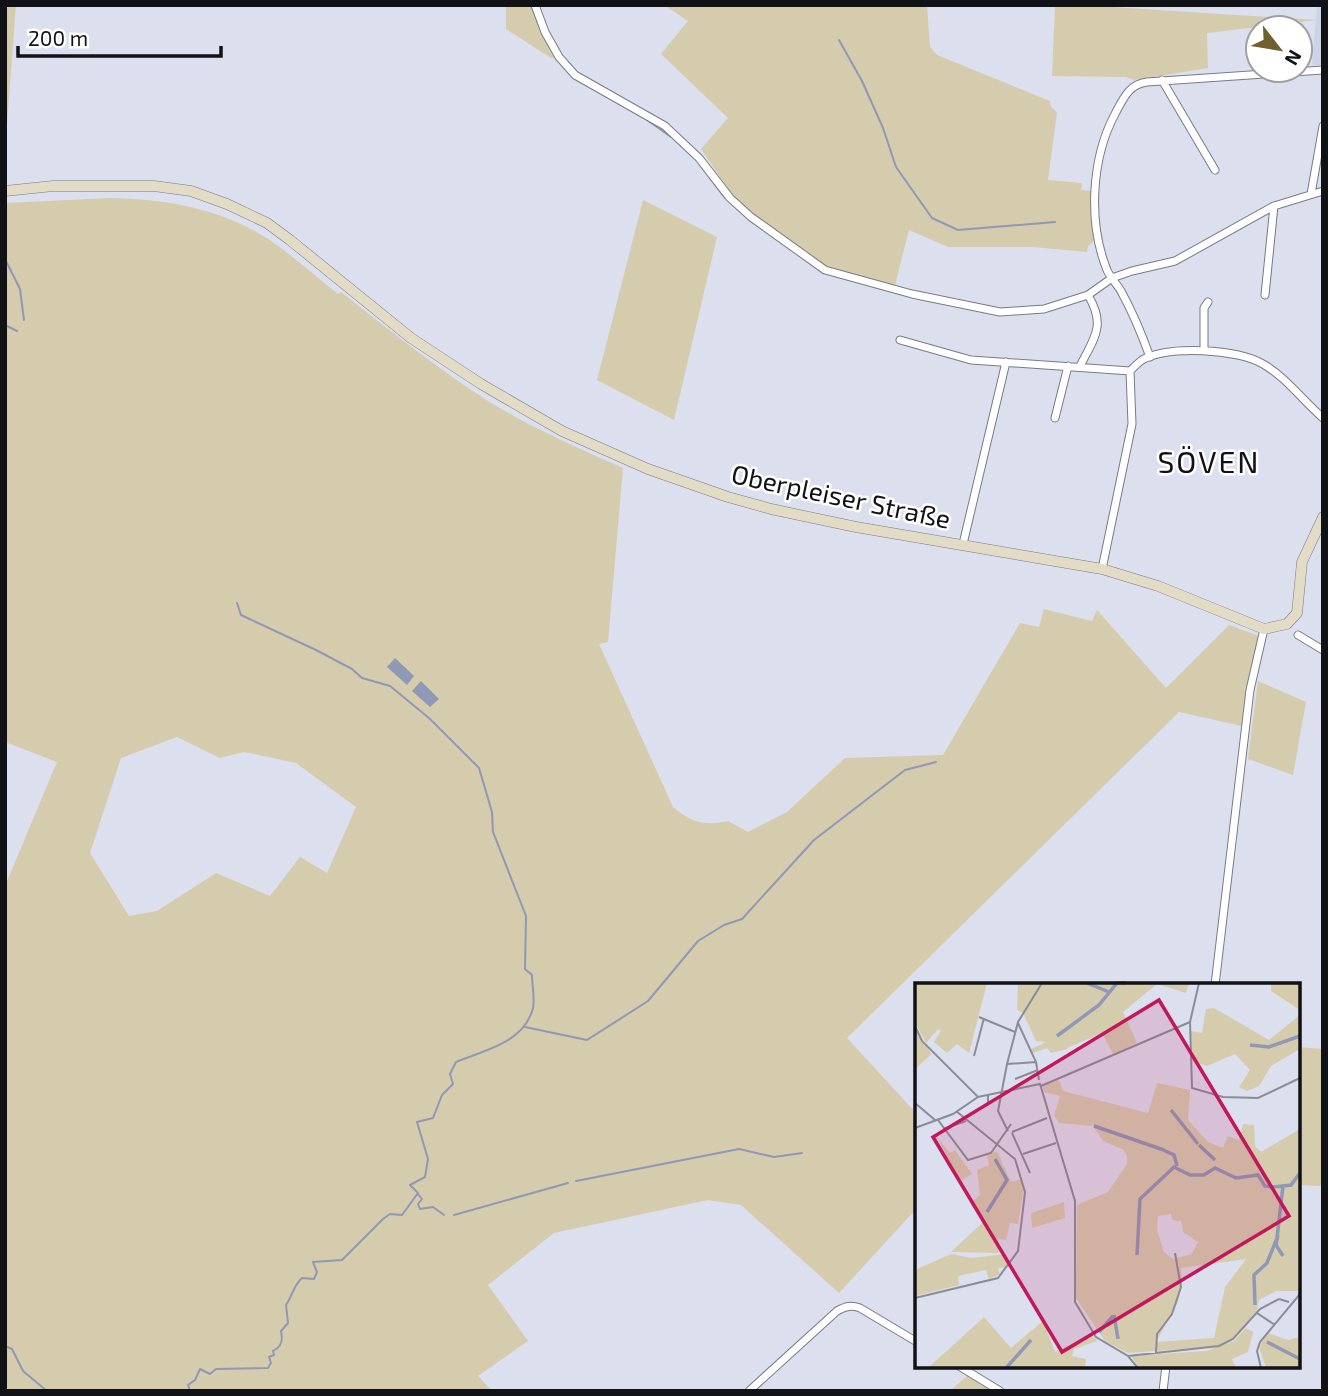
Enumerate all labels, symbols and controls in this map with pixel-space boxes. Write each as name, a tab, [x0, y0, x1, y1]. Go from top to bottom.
scale bar	[18, 14, 220, 58]
north arrow	[1244, 14, 1314, 84]
text: 200 m	[28, 25, 88, 50]
text: N	[1281, 46, 1307, 70]
district label: SÖVEN	[1158, 443, 1260, 479]
street label: Oberpleiser Straße	[729, 457, 954, 534]
inset map	[915, 983, 1300, 1368]

